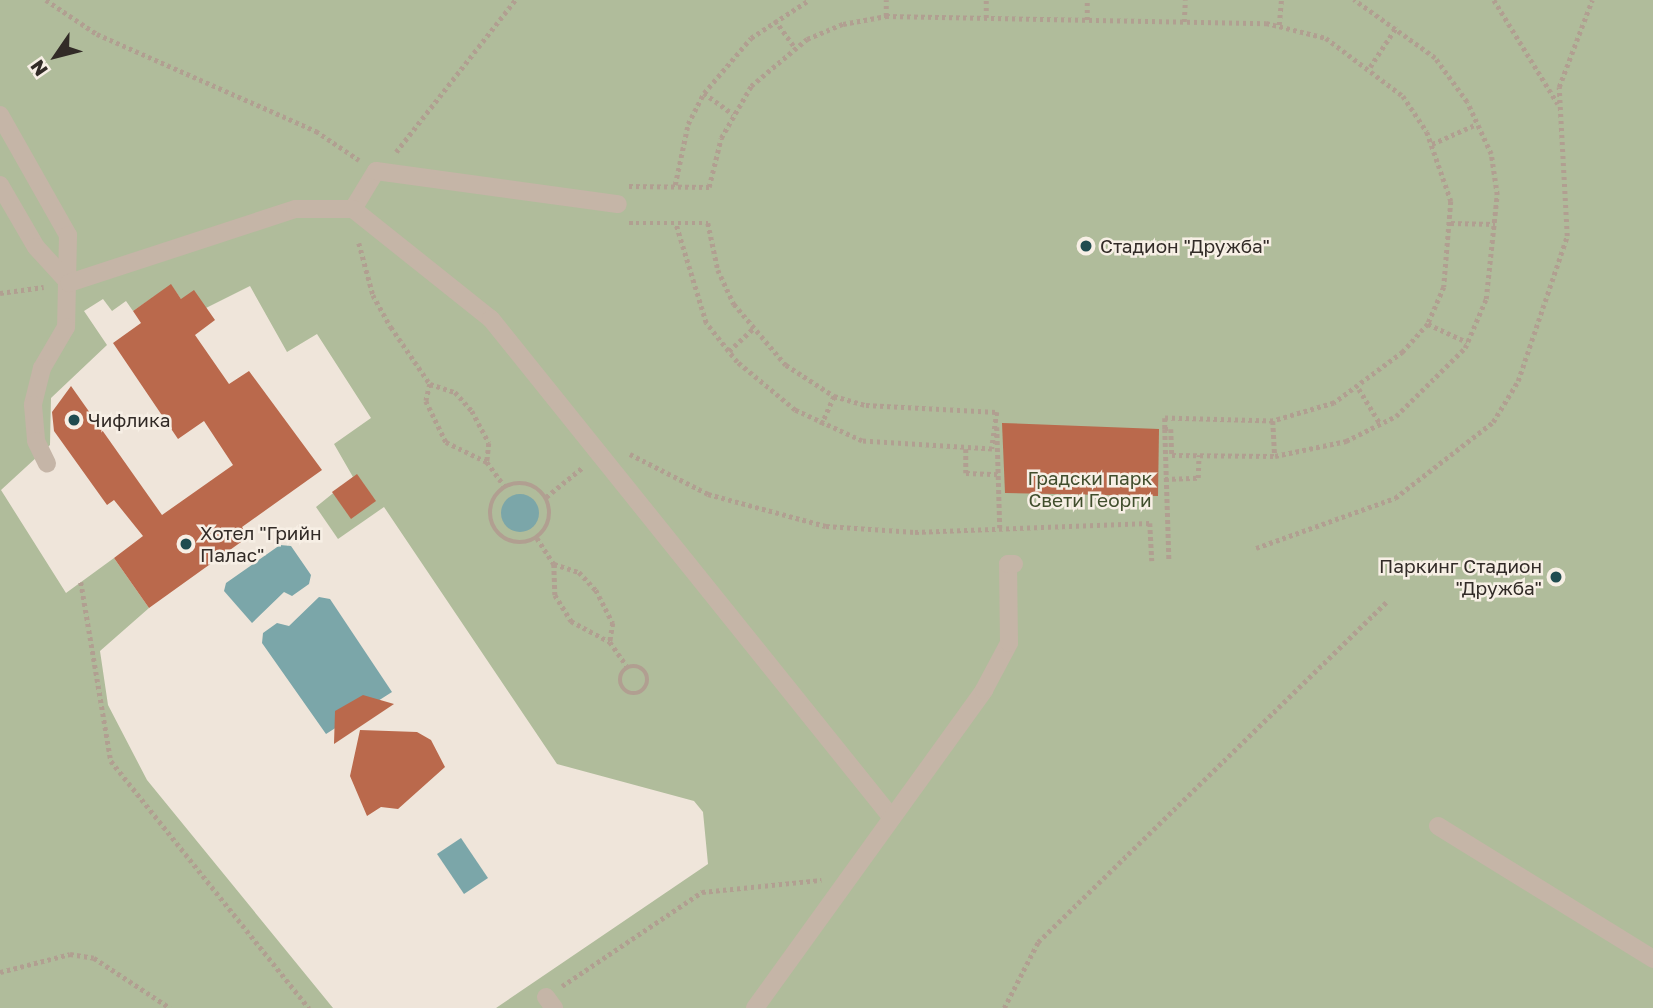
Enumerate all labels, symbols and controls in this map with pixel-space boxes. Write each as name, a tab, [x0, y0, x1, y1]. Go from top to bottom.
north arrow	[21, 21, 91, 91]
text: N	[25, 56, 52, 81]
place label: Стадион "Дружба"	[1100, 235, 1270, 257]
marker: Стадион "Дружба"	[1078, 238, 1094, 254]
place label: Чифлика	[88, 409, 170, 431]
marker: Чифлика	[66, 412, 82, 428]
park label: Градски парк Свети Георги	[1028, 467, 1152, 511]
place label: Хотел "Грийн Палас"	[200, 522, 322, 566]
marker: Хотел "Грийн Палас"	[178, 536, 194, 552]
place label: Паркинг Стадион "Дружба"	[1379, 555, 1542, 599]
marker: Паркинг Стадион "Дружба"	[1548, 569, 1564, 585]

